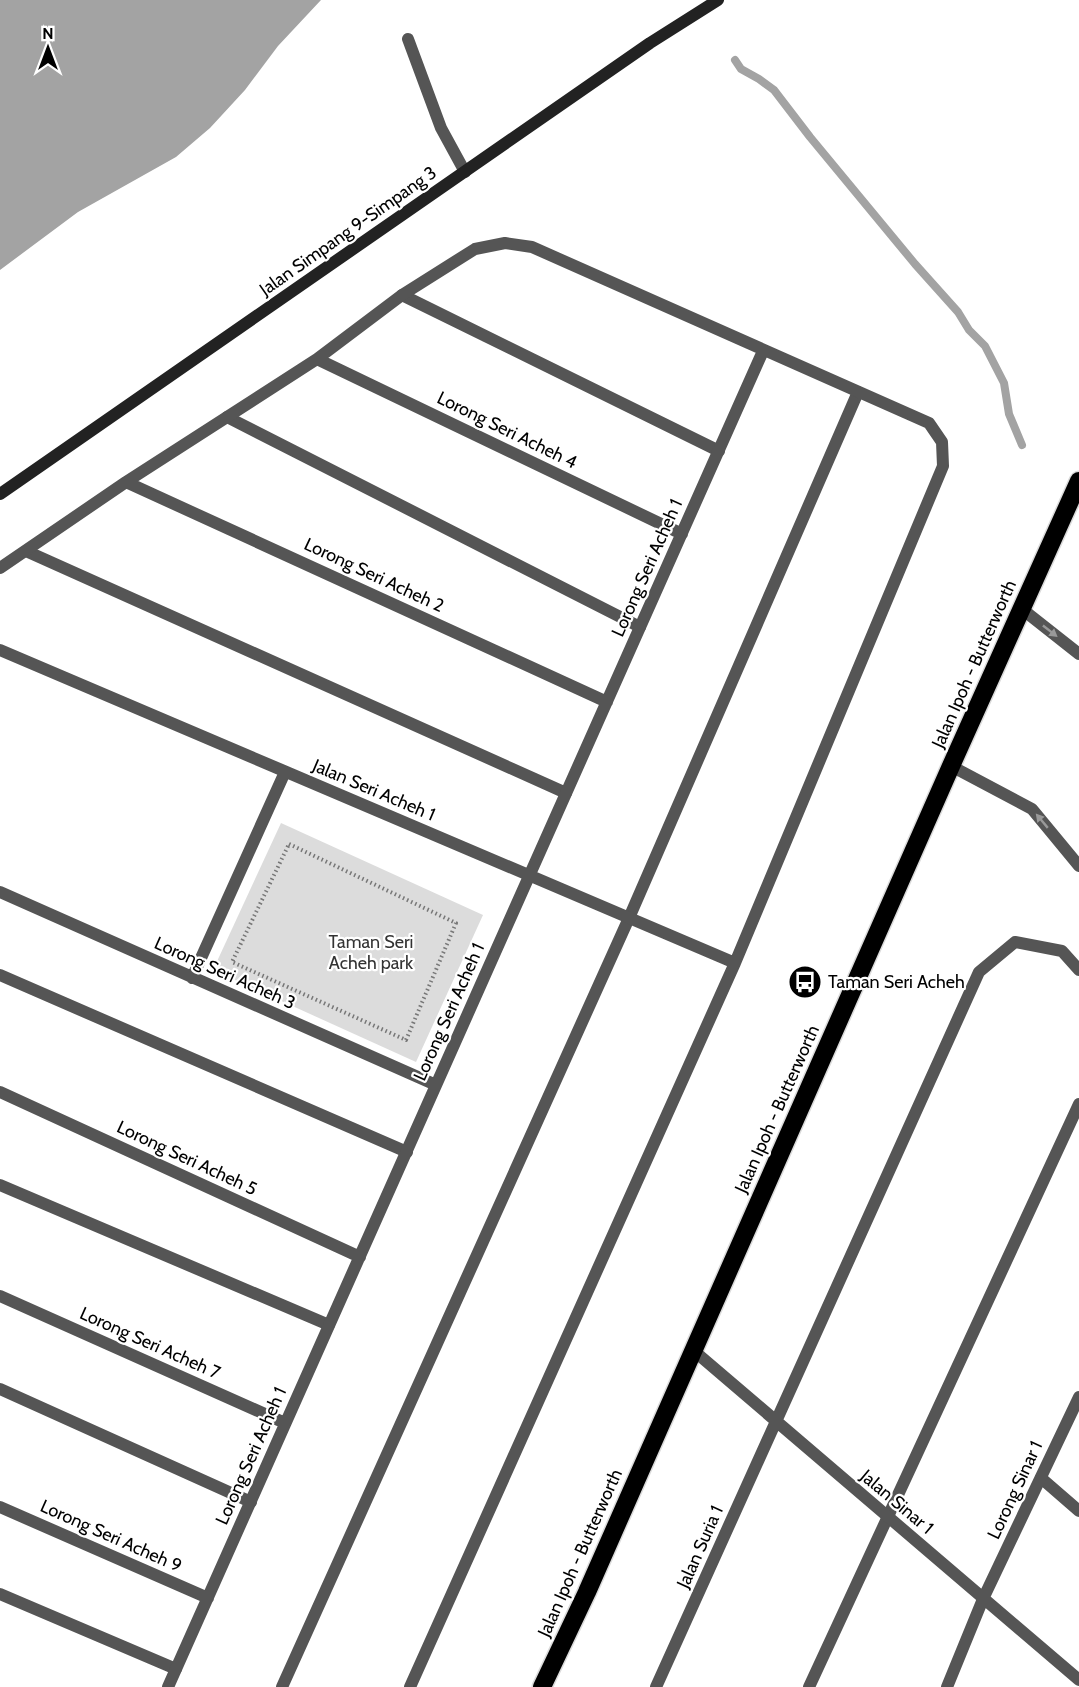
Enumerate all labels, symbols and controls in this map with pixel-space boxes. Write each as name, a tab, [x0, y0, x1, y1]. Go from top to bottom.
north arrow	[18, 18, 78, 78]
text: N	[42, 24, 54, 43]
street label: Jalan Simpang 9-Simpang 3	[254, 161, 441, 301]
street label: Lorong Seri Acheh 4	[434, 387, 580, 473]
street label: Lorong Seri Acheh 1	[607, 496, 687, 640]
street label: Lorong Seri Acheh 2	[301, 533, 447, 617]
street label: Jalan Ipoh - Butterworth	[927, 577, 1021, 752]
one-way arrow	[1043, 625, 1058, 637]
street label: Jalan Seri Acheh 1	[308, 754, 439, 826]
one-way arrow	[1035, 813, 1048, 829]
park label: Taman Seri Acheh park	[329, 931, 414, 974]
street label: Lorong Seri Acheh 3	[151, 932, 299, 1014]
street label: Lorong Seri Acheh 1	[409, 940, 489, 1084]
bus stop icon: Taman Seri Acheh	[787, 964, 823, 1000]
place label: Taman Seri Acheh	[828, 971, 965, 993]
street label: Jalan Ipoh - Butterworth	[730, 1022, 824, 1197]
street label: Lorong Seri Acheh 5	[113, 1116, 261, 1200]
street label: Lorong Seri Acheh 7	[76, 1302, 224, 1384]
street label: Lorong Seri Acheh 1	[211, 1384, 291, 1528]
street label: Lorong Sinar 1	[983, 1437, 1047, 1543]
street label: Jalan Sinar 1	[855, 1464, 938, 1539]
street label: Jalan Ipoh - Butterworth	[533, 1466, 627, 1641]
street label: Lorong Seri Acheh 9	[37, 1495, 185, 1577]
street label: Jalan Suria 1	[672, 1502, 728, 1593]

